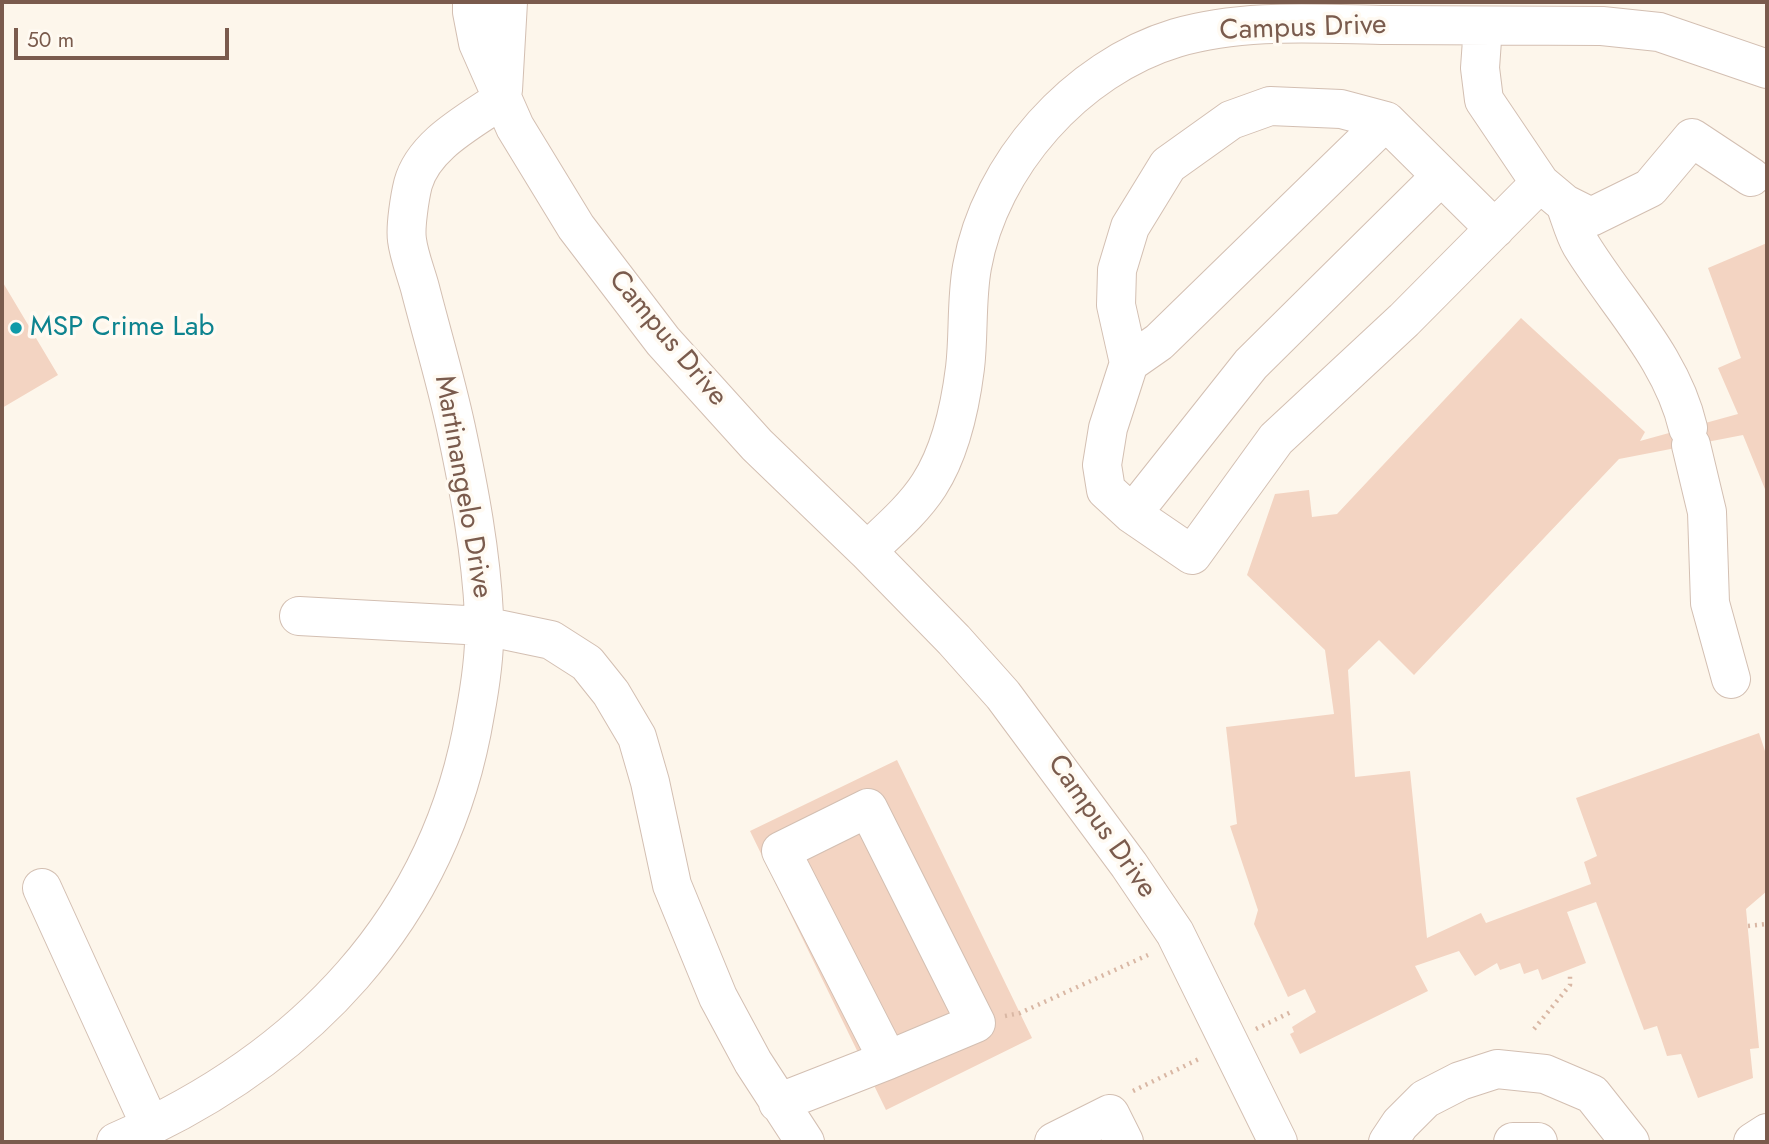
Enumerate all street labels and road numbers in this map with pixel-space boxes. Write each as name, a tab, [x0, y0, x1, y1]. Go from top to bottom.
street label: Campus Drive	[1219, 9, 1387, 49]
street label: Campus Drive	[600, 264, 734, 414]
street label: Martinangelo Drive	[426, 373, 498, 601]
street label: Campus Drive	[1039, 749, 1163, 905]

